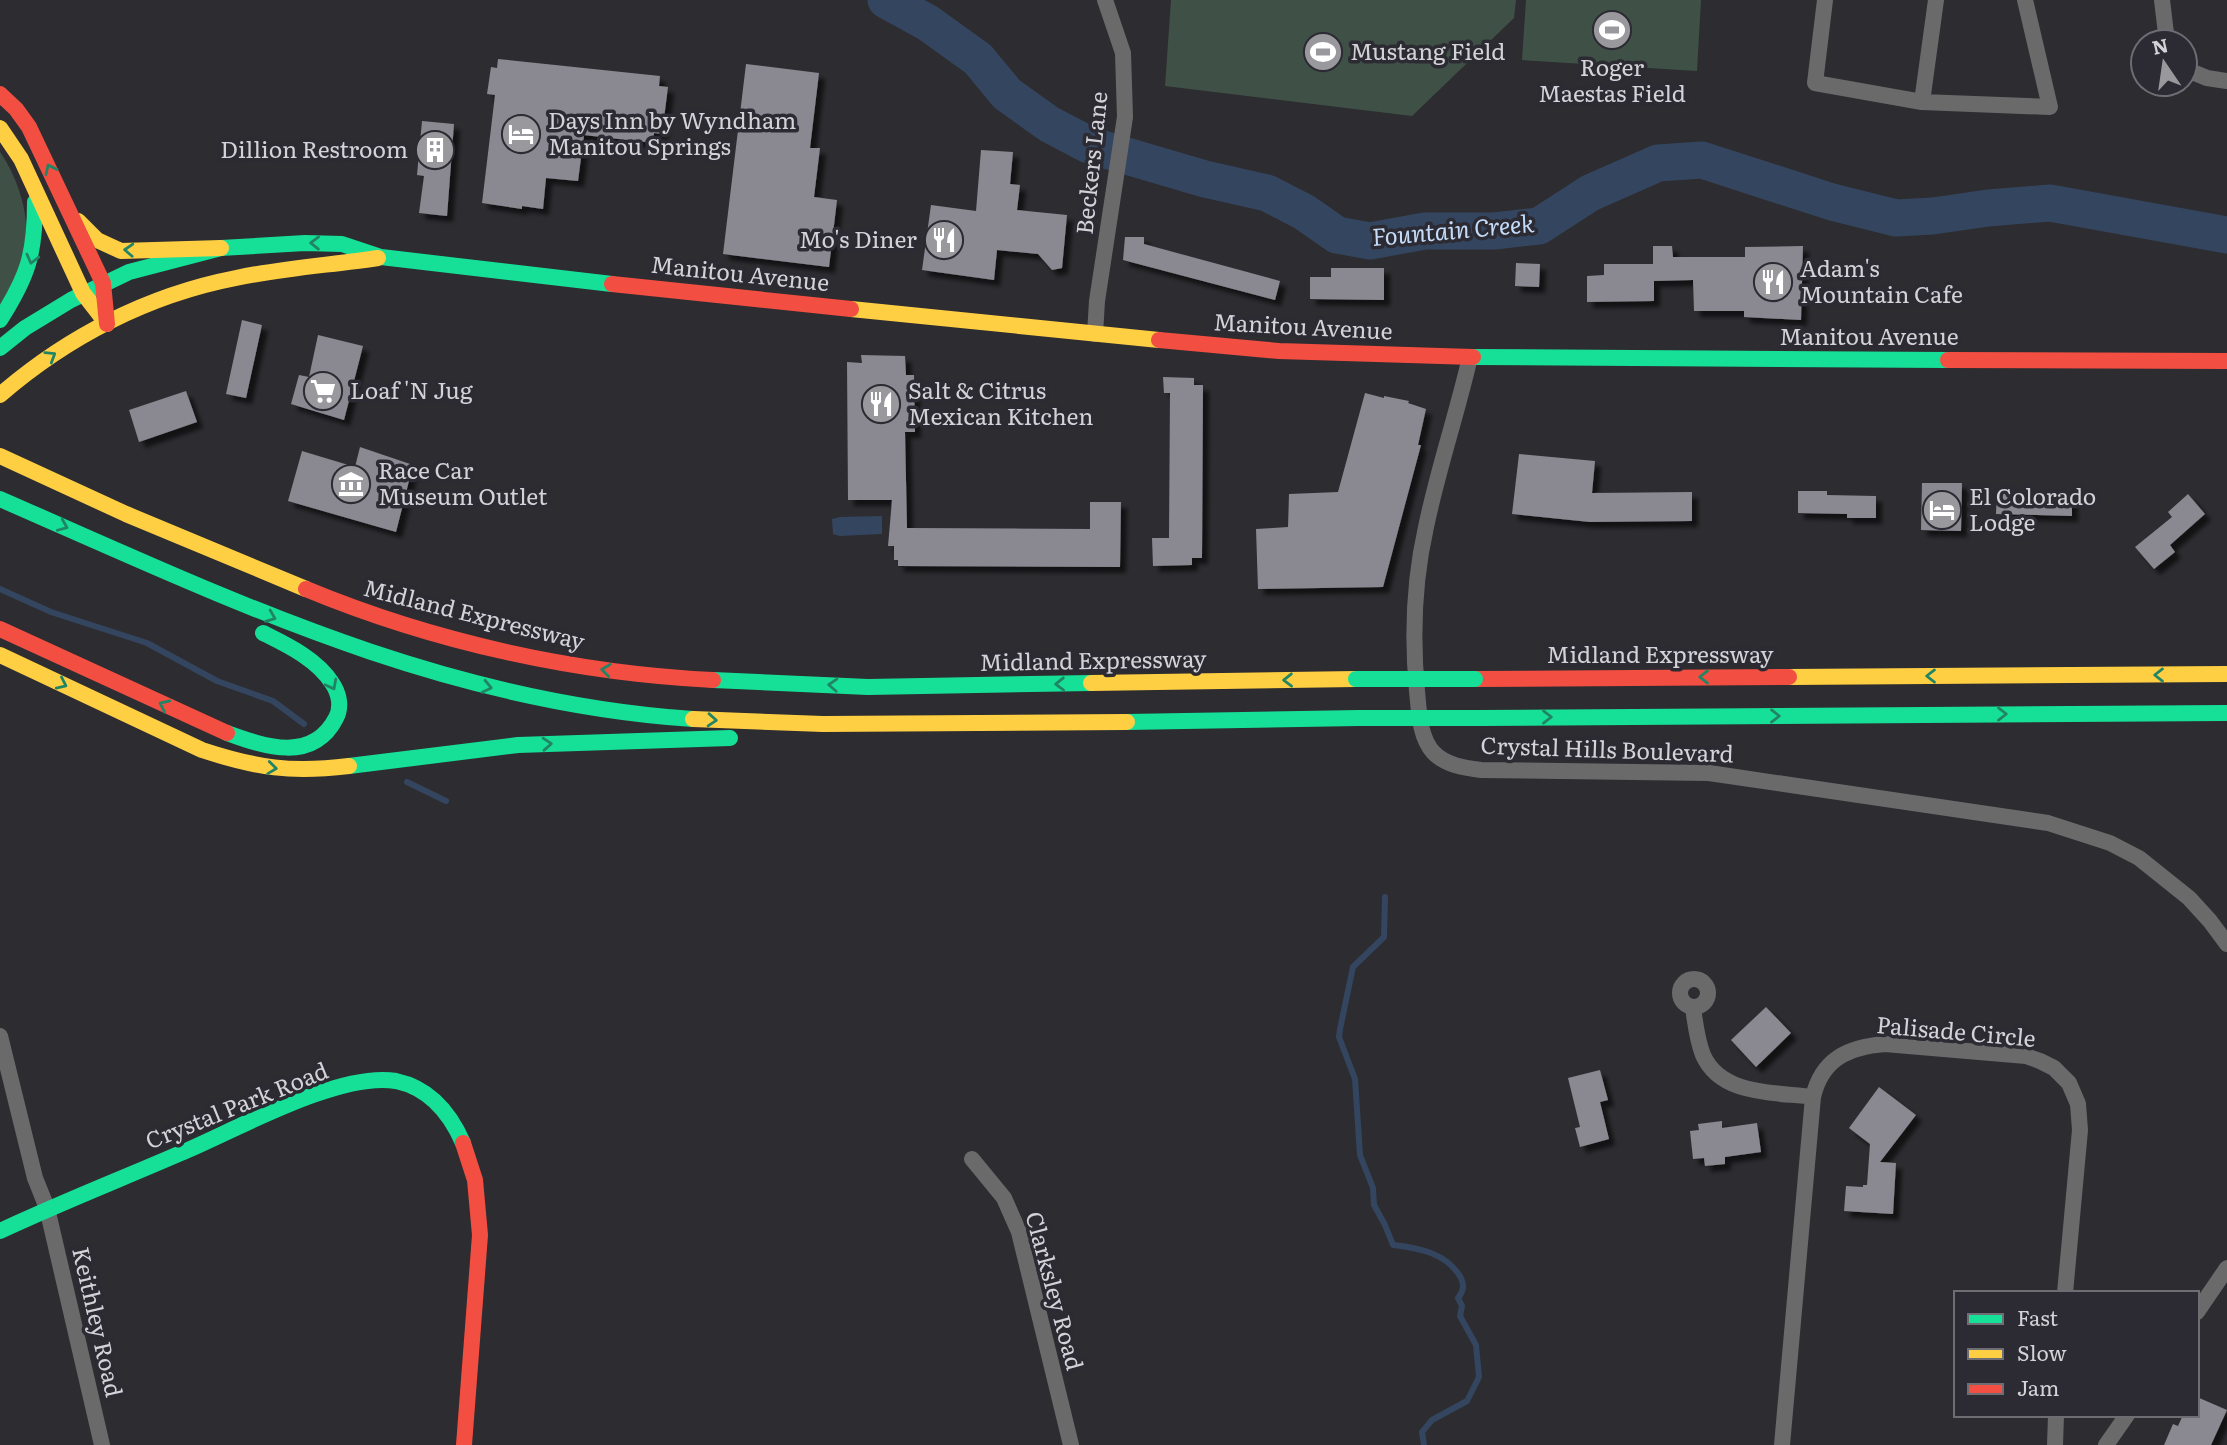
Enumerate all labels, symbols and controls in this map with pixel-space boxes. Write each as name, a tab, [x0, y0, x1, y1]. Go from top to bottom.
sports icon: Roger Maestas Field	[1591, 9, 1633, 51]
north arrow	[2129, 28, 2199, 98]
text: N	[2149, 30, 2171, 61]
sports icon: Mustang Field	[1302, 31, 1344, 73]
place label: Mustang Field	[1350, 33, 1505, 67]
place label: Roger Maestas Field	[1538, 49, 1686, 109]
street label: Beckers Lane	[1066, 90, 1114, 236]
place label: Days Inn by Wyndham Manitou Springs	[548, 102, 796, 162]
hotel icon: Days Inn by Wyndham Manitou Springs	[500, 113, 542, 155]
building icon: Dillion Restroom	[414, 129, 456, 171]
place label: Dillion Restroom	[220, 131, 408, 165]
one-way arrow	[44, 164, 58, 177]
water label: Fountain Creek	[1370, 204, 1536, 253]
restaurant icon: Mo's Diner	[923, 219, 965, 261]
place label: Mo's Diner	[799, 221, 917, 255]
one-way arrow	[310, 235, 320, 251]
one-way arrow	[123, 243, 134, 258]
street label: Manitou Avenue	[649, 246, 831, 298]
place label: Adam's Mountain Cafe	[1800, 250, 1963, 310]
one-way arrow	[26, 253, 40, 265]
restaurant icon: Adam's Mountain Cafe	[1752, 261, 1794, 303]
street label: Manitou Avenue	[1213, 303, 1394, 347]
street label: Manitou Avenue	[1779, 318, 1959, 352]
one-way arrow	[43, 351, 56, 364]
supermarket icon: Loaf 'N Jug	[302, 370, 344, 412]
place label: Loaf 'N Jug	[350, 372, 473, 406]
place label: Salt & Citrus Mexican Kitchen	[908, 372, 1094, 432]
restaurant icon: Salt & Citrus Mexican Kitchen	[860, 383, 902, 425]
place label: Race Car Museum Outlet	[378, 452, 548, 512]
museum icon: Race Car Museum Outlet	[330, 463, 372, 505]
place label: El Colorado Lodge	[1969, 478, 2096, 538]
hotel icon: El Colorado Lodge	[1921, 489, 1963, 531]
one-way arrow	[56, 518, 68, 532]
street label: Midland Expressway	[360, 569, 589, 657]
one-way arrow	[264, 609, 276, 623]
street label: Midland Expressway	[1547, 636, 1774, 670]
street label: Midland Expressway	[979, 640, 1207, 678]
one-way arrow	[600, 663, 612, 678]
one-way arrow	[2153, 667, 2164, 683]
one-way arrow	[1926, 668, 1936, 684]
one-way arrow	[1698, 670, 1709, 685]
one-way arrow	[1282, 673, 1293, 688]
one-way arrow	[55, 676, 67, 690]
one-way arrow	[1054, 676, 1065, 692]
one-way arrow	[323, 678, 337, 691]
one-way arrow	[827, 678, 838, 693]
one-way arrow	[481, 679, 493, 693]
one-way arrow	[159, 699, 171, 713]
one-way arrow	[1998, 706, 2008, 722]
one-way arrow	[1770, 708, 1781, 724]
one-way arrow	[1543, 709, 1553, 725]
one-way arrow	[707, 712, 718, 727]
street label: Crystal Hills Boulevard	[1480, 727, 1734, 769]
one-way arrow	[541, 736, 552, 751]
one-way arrow	[266, 760, 278, 775]
street label: Palisade Circle	[1875, 1006, 2037, 1054]
street label: Crystal Park Road	[140, 1052, 333, 1156]
street label: Clarksley Road	[1018, 1207, 1093, 1374]
street label: Keithley Road	[65, 1243, 133, 1400]
legend	[1954, 1291, 2199, 1417]
text: Fast	[2017, 1301, 2058, 1332]
text: Slow	[2017, 1336, 2067, 1367]
text: Jam	[2017, 1371, 2059, 1402]

